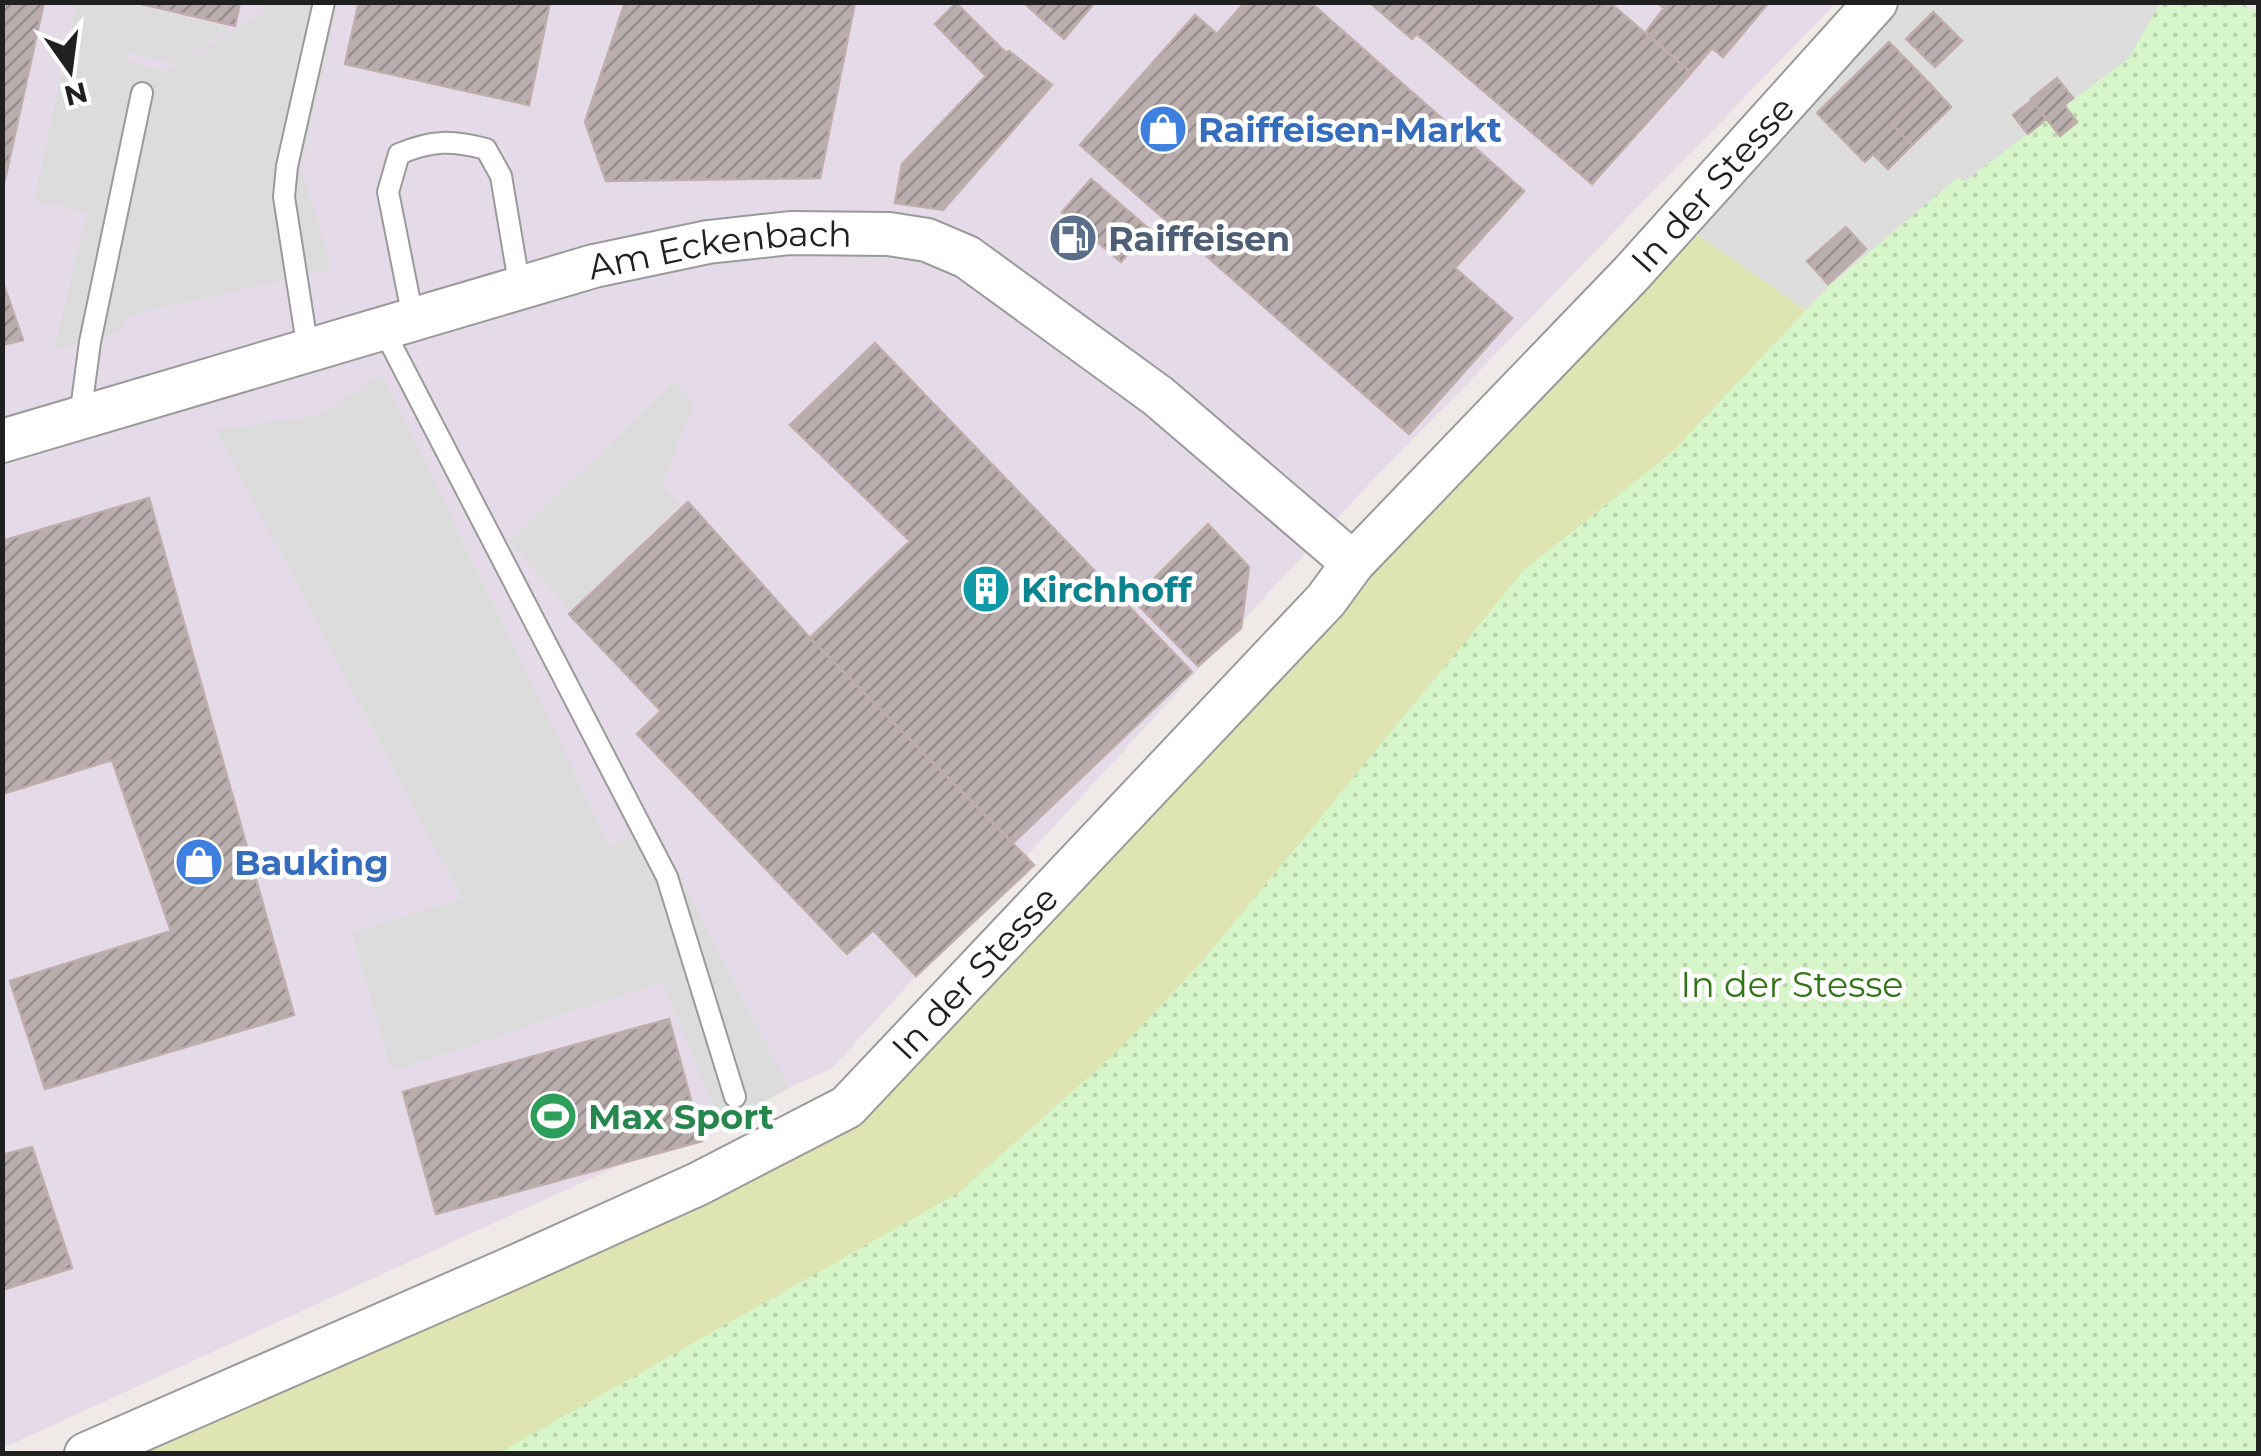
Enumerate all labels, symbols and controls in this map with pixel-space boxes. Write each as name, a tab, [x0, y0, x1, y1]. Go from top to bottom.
north arrow	[20, 20, 120, 120]
text: N	[61, 75, 91, 113]
street label: In der Stesse	[1621, 87, 1803, 281]
shop icon: Raiffeisen-Markt	[1137, 103, 1189, 155]
place label: Raiffeisen-Markt	[1198, 108, 1502, 151]
street label: Am Eckenbach	[584, 211, 852, 288]
fuel station icon: Raiffeisen	[1047, 212, 1099, 264]
place label: Raiffeisen	[1108, 217, 1290, 260]
building icon: Kirchhoff	[960, 563, 1012, 615]
place label: Kirchhoff	[1021, 568, 1193, 611]
shop icon: Bauking	[173, 836, 225, 888]
place label: Bauking	[234, 841, 389, 884]
street label: In der Stesse	[882, 876, 1067, 1068]
park label: In der Stesse	[1681, 963, 1904, 1006]
sports icon: Max Sport	[527, 1090, 579, 1142]
place label: Max Sport	[588, 1095, 774, 1138]

